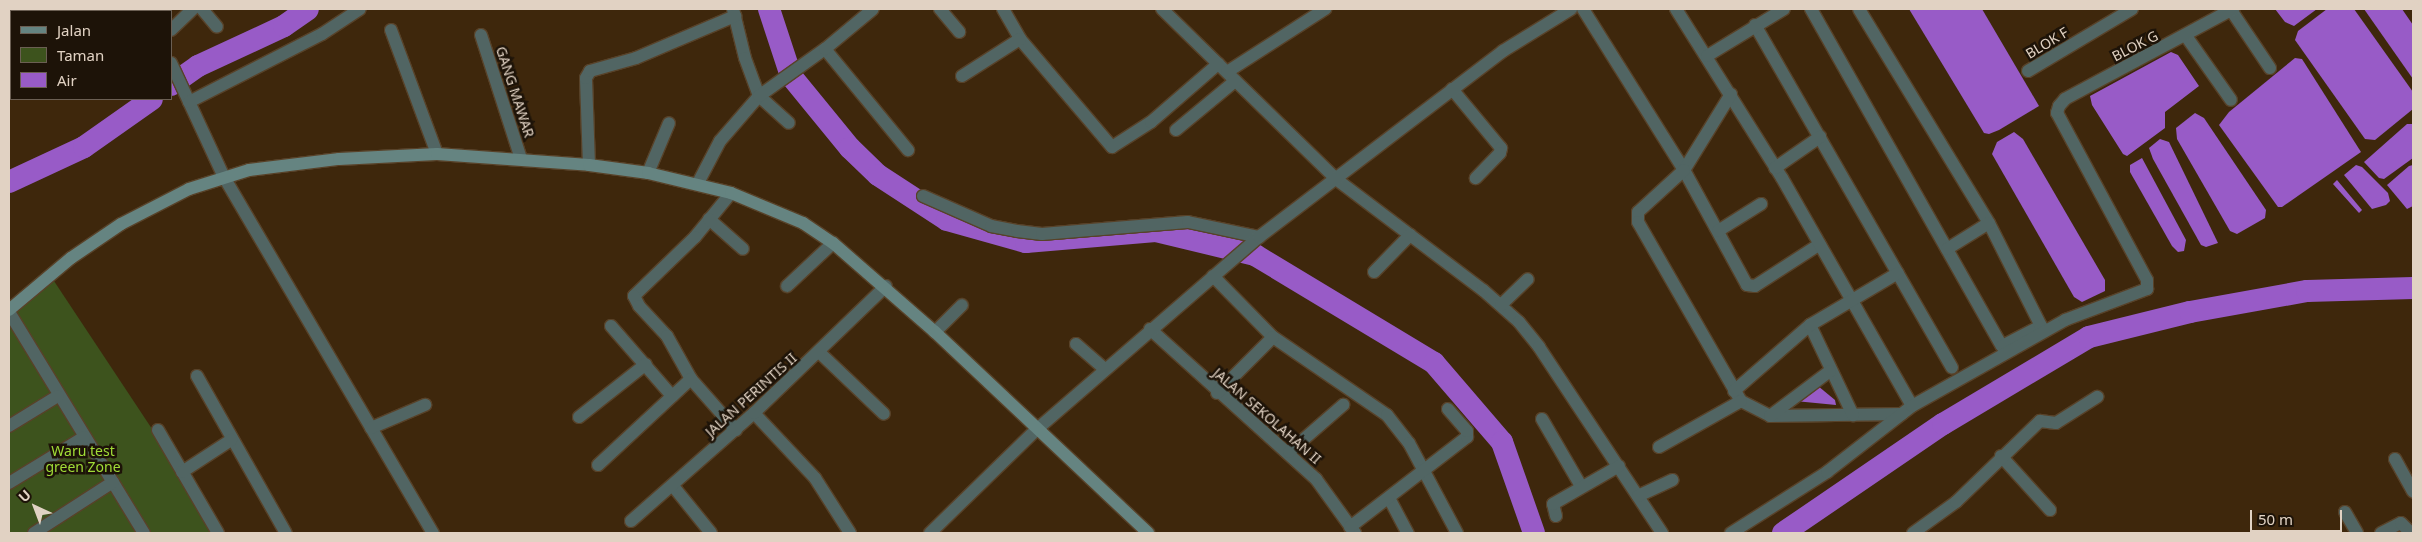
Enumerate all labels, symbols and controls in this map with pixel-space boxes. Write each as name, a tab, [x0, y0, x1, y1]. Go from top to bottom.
legend	[10, 10, 172, 100]
text: Jalan	[57, 20, 91, 40]
street label: BLOK F	[2023, 24, 2071, 62]
street label: BLOK G	[2109, 27, 2161, 65]
street label: GANG MAWAR	[492, 44, 538, 140]
text: Taman	[57, 45, 104, 65]
text: Air	[57, 70, 77, 90]
street label: JALAN PERINTIS II	[702, 350, 800, 440]
street label: JALAN SEKOLAHAN II	[1210, 365, 1324, 467]
park label: Waru test green Zone	[45, 443, 121, 476]
north arrow	[10, 482, 60, 532]
text: U	[14, 485, 35, 506]
scale bar	[2252, 500, 2344, 532]
text: 50 m	[2258, 509, 2293, 529]

